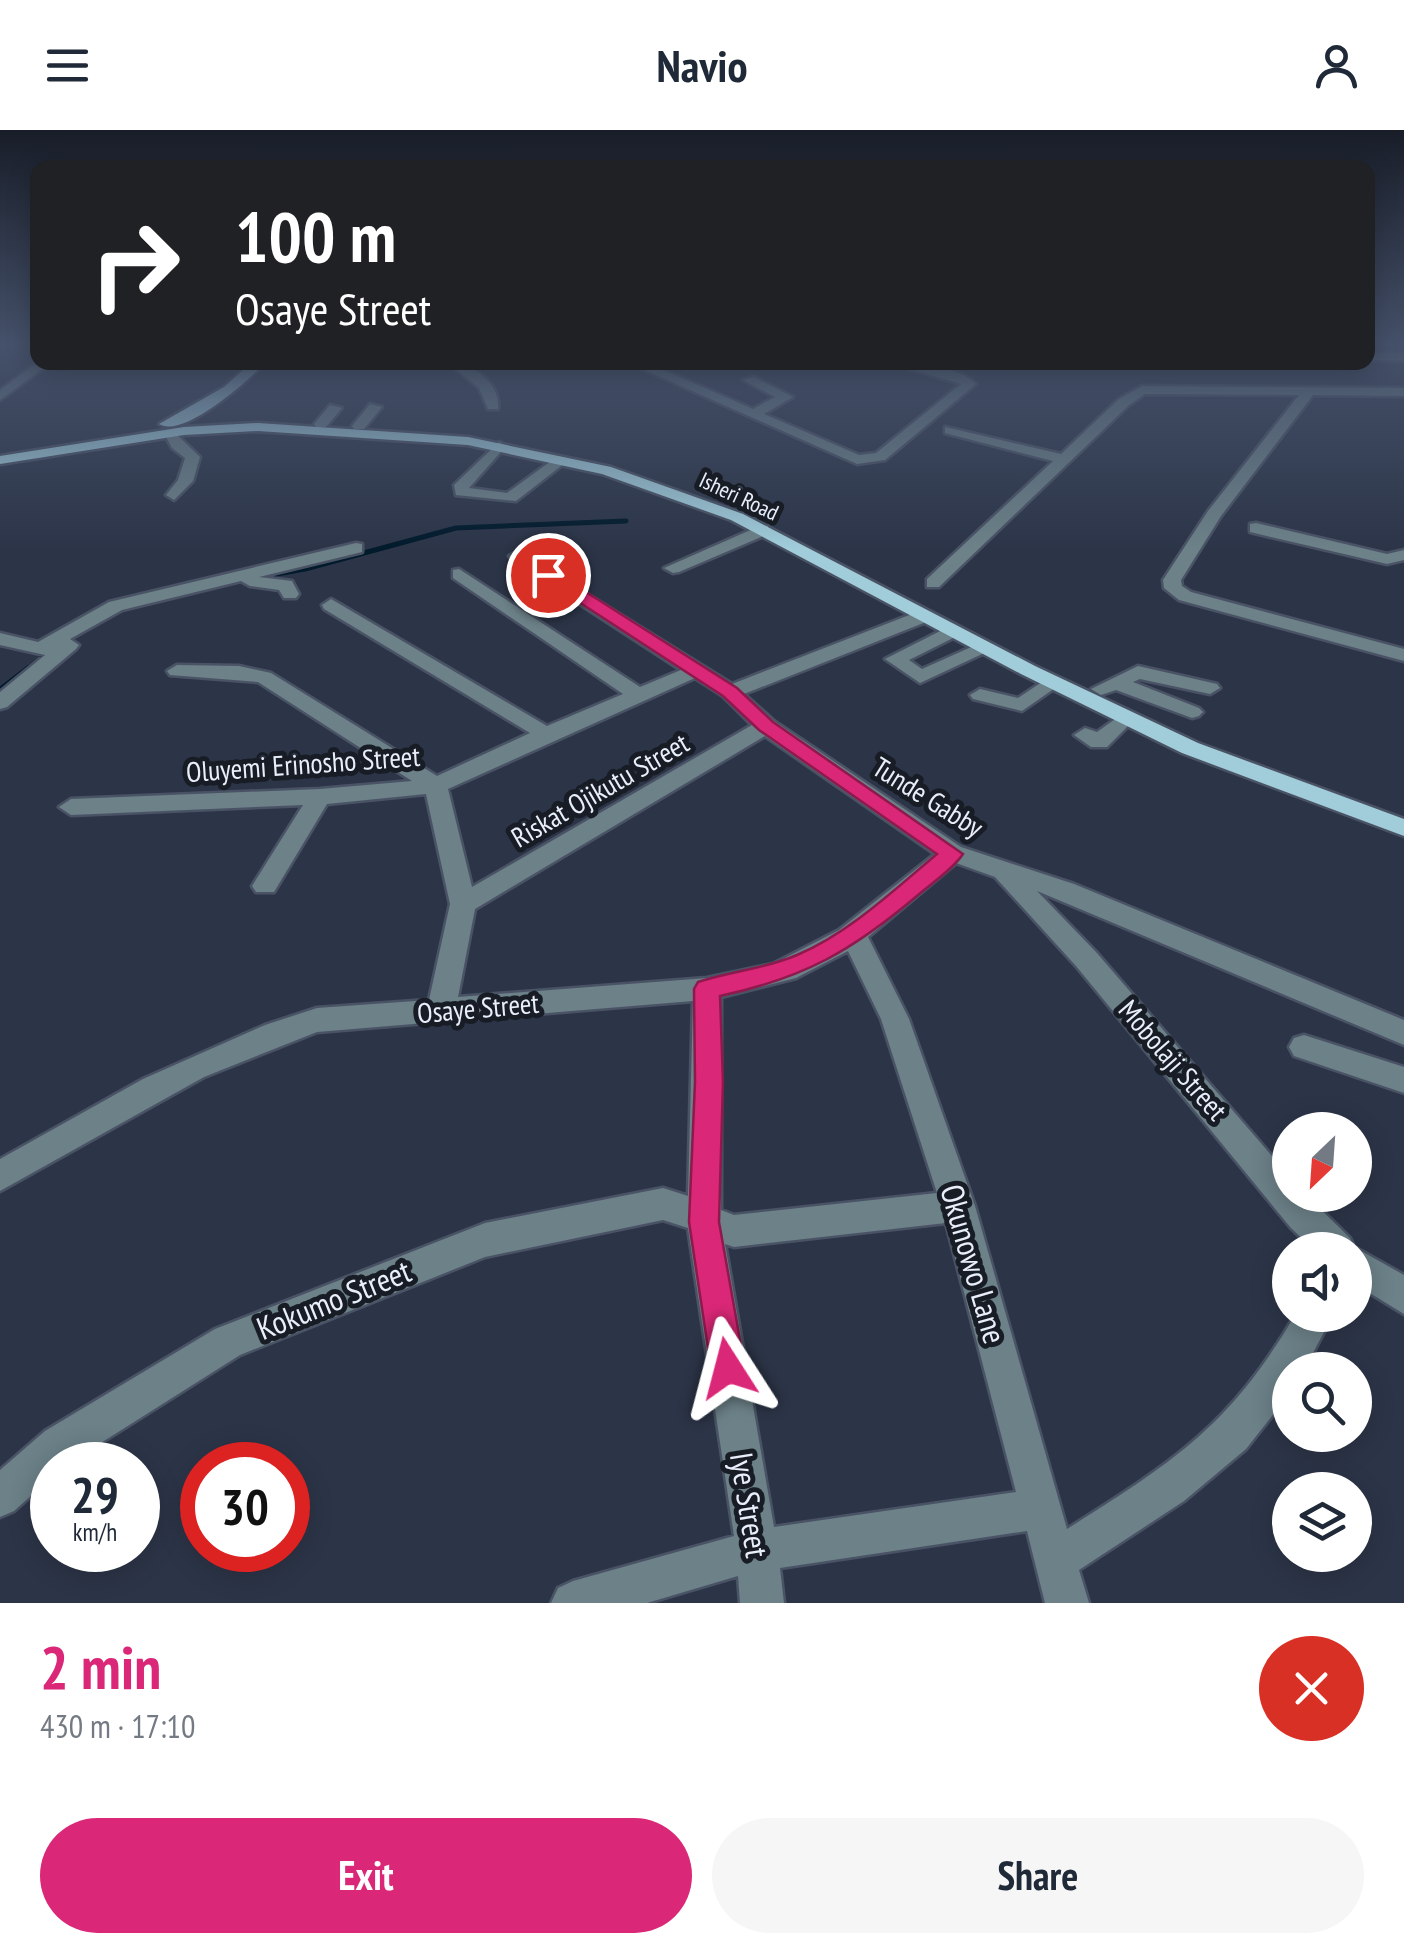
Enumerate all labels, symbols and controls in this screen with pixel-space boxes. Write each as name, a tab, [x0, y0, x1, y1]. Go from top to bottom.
text: Navio	[657, 36, 748, 94]
icon: menu	[40, 38, 95, 93]
icon: person	[1309, 38, 1364, 93]
text: 100 m	[235, 191, 396, 281]
icon: right	[70, 200, 200, 330]
text: Osaye Street	[235, 279, 431, 337]
street label: Isheri Road	[695, 465, 783, 527]
pin	[506, 533, 591, 618]
icon: arrive	[521, 548, 576, 603]
street label: Riskat Ojikutu Street	[504, 724, 695, 855]
street label: Oluyemi Erinosho Street	[185, 737, 421, 790]
street label: Tunde Gabby	[866, 748, 991, 845]
street label: Osaye Street	[416, 984, 541, 1031]
street label: Mobolaji Street	[1111, 992, 1236, 1128]
north arrow	[1272, 1112, 1372, 1212]
map controls	[1272, 1112, 1372, 1572]
street label: Okunowo Lane	[931, 1179, 1017, 1348]
button: sound	[1272, 1232, 1372, 1332]
street label: Kokumo Street	[250, 1249, 417, 1349]
position arrow	[676, 1316, 780, 1420]
button: search	[1272, 1352, 1372, 1452]
speed limit sign: 30	[180, 1442, 310, 1572]
street label: Iye Street	[721, 1449, 779, 1561]
text: 29	[71, 1462, 119, 1527]
button: layers	[1272, 1472, 1372, 1572]
text: km/h	[73, 1516, 117, 1548]
text: 2 min	[40, 1628, 161, 1706]
button: close	[1259, 1636, 1364, 1741]
text: 430 m · 17:10	[40, 1705, 195, 1747]
button: Exit	[40, 1818, 692, 1933]
button: Share	[712, 1818, 1364, 1933]

